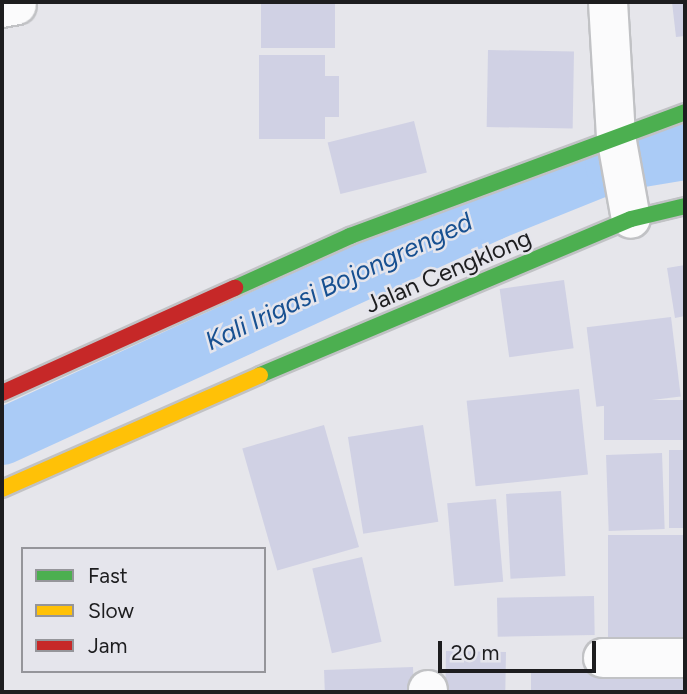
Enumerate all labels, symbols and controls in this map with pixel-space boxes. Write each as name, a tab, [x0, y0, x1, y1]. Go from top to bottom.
water label: Kali Irigasi Bojongrenged	[200, 206, 478, 358]
street label: Jalan Cengklong	[361, 223, 535, 319]
legend	[21, 547, 266, 673]
text: Fast	[88, 563, 128, 588]
text: Slow	[88, 598, 134, 623]
scale bar	[442, 628, 600, 672]
text: Jam	[88, 633, 127, 658]
text: 20 m	[451, 640, 499, 665]

